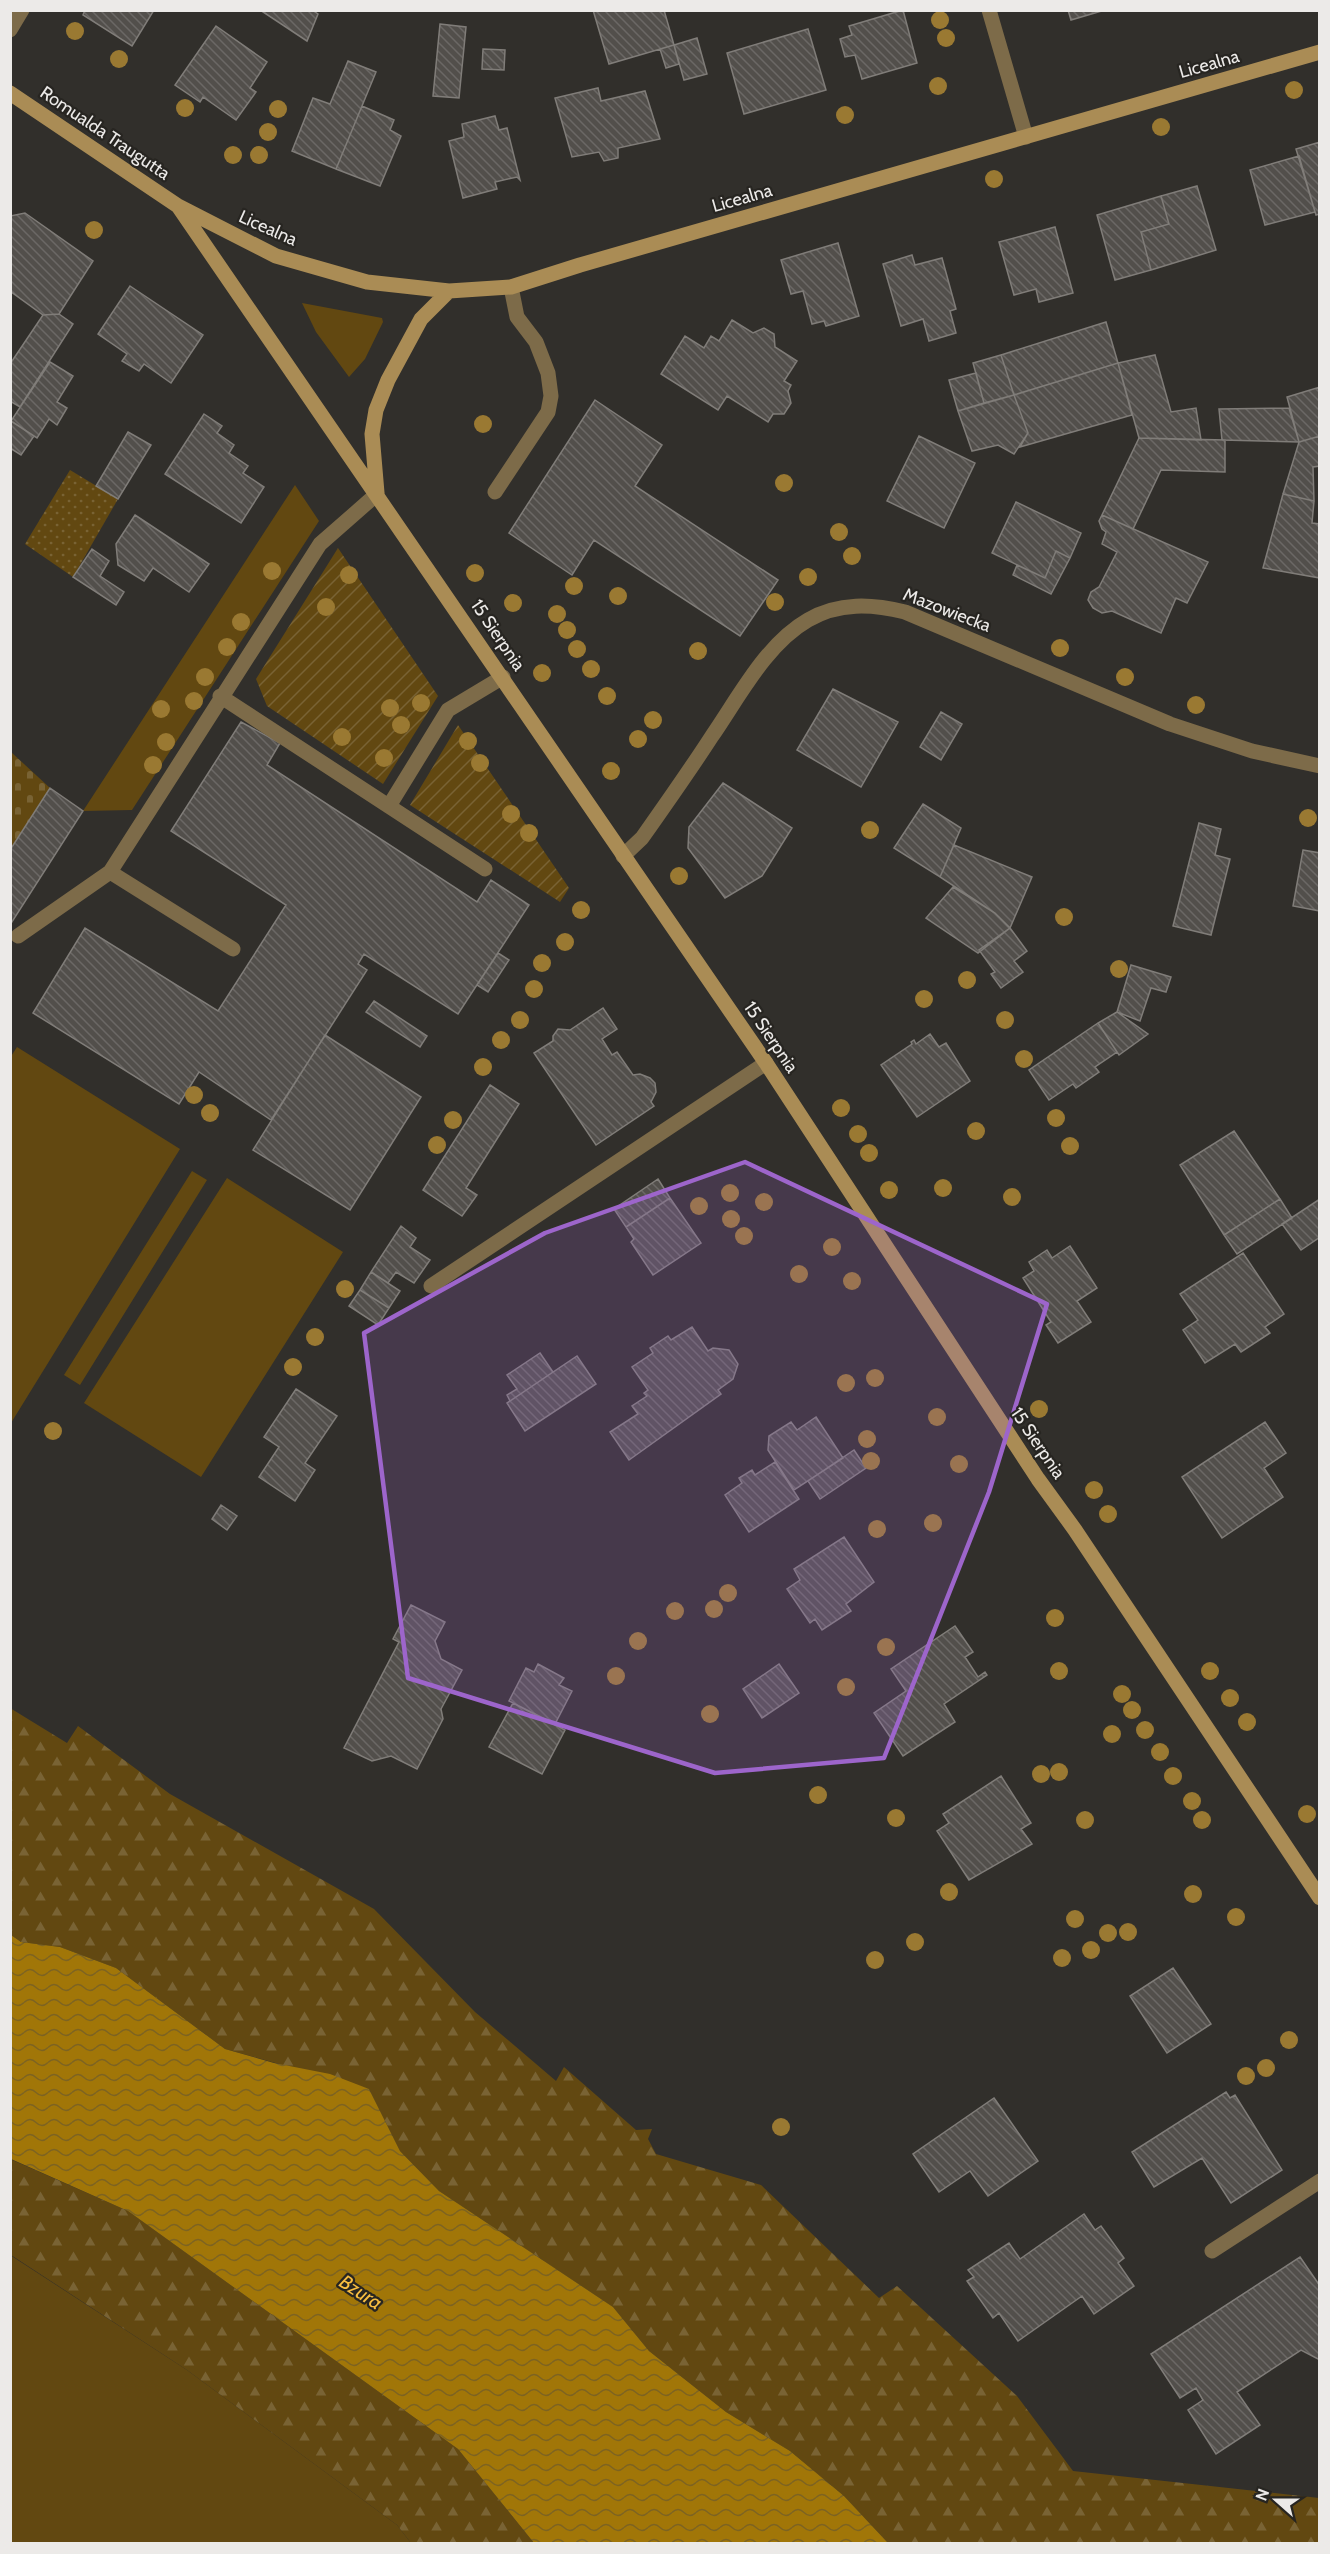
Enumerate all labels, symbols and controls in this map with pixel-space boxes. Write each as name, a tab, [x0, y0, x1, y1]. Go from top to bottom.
street label: Licealna	[1176, 45, 1242, 83]
street label: Romualda Traugutta	[36, 81, 174, 185]
street label: Licealna	[709, 179, 775, 217]
street label: Licealna	[235, 205, 301, 251]
street label: Mazowiecka	[900, 583, 994, 637]
street label: 15 Sierpnia	[466, 595, 530, 675]
street label: 15 Sierpnia	[739, 997, 803, 1077]
street label: 15 Sierpnia	[1006, 1403, 1070, 1483]
water label: Bzura	[335, 2269, 387, 2315]
north arrow	[1246, 2470, 1306, 2530]
text: N	[1252, 2486, 1273, 2503]

